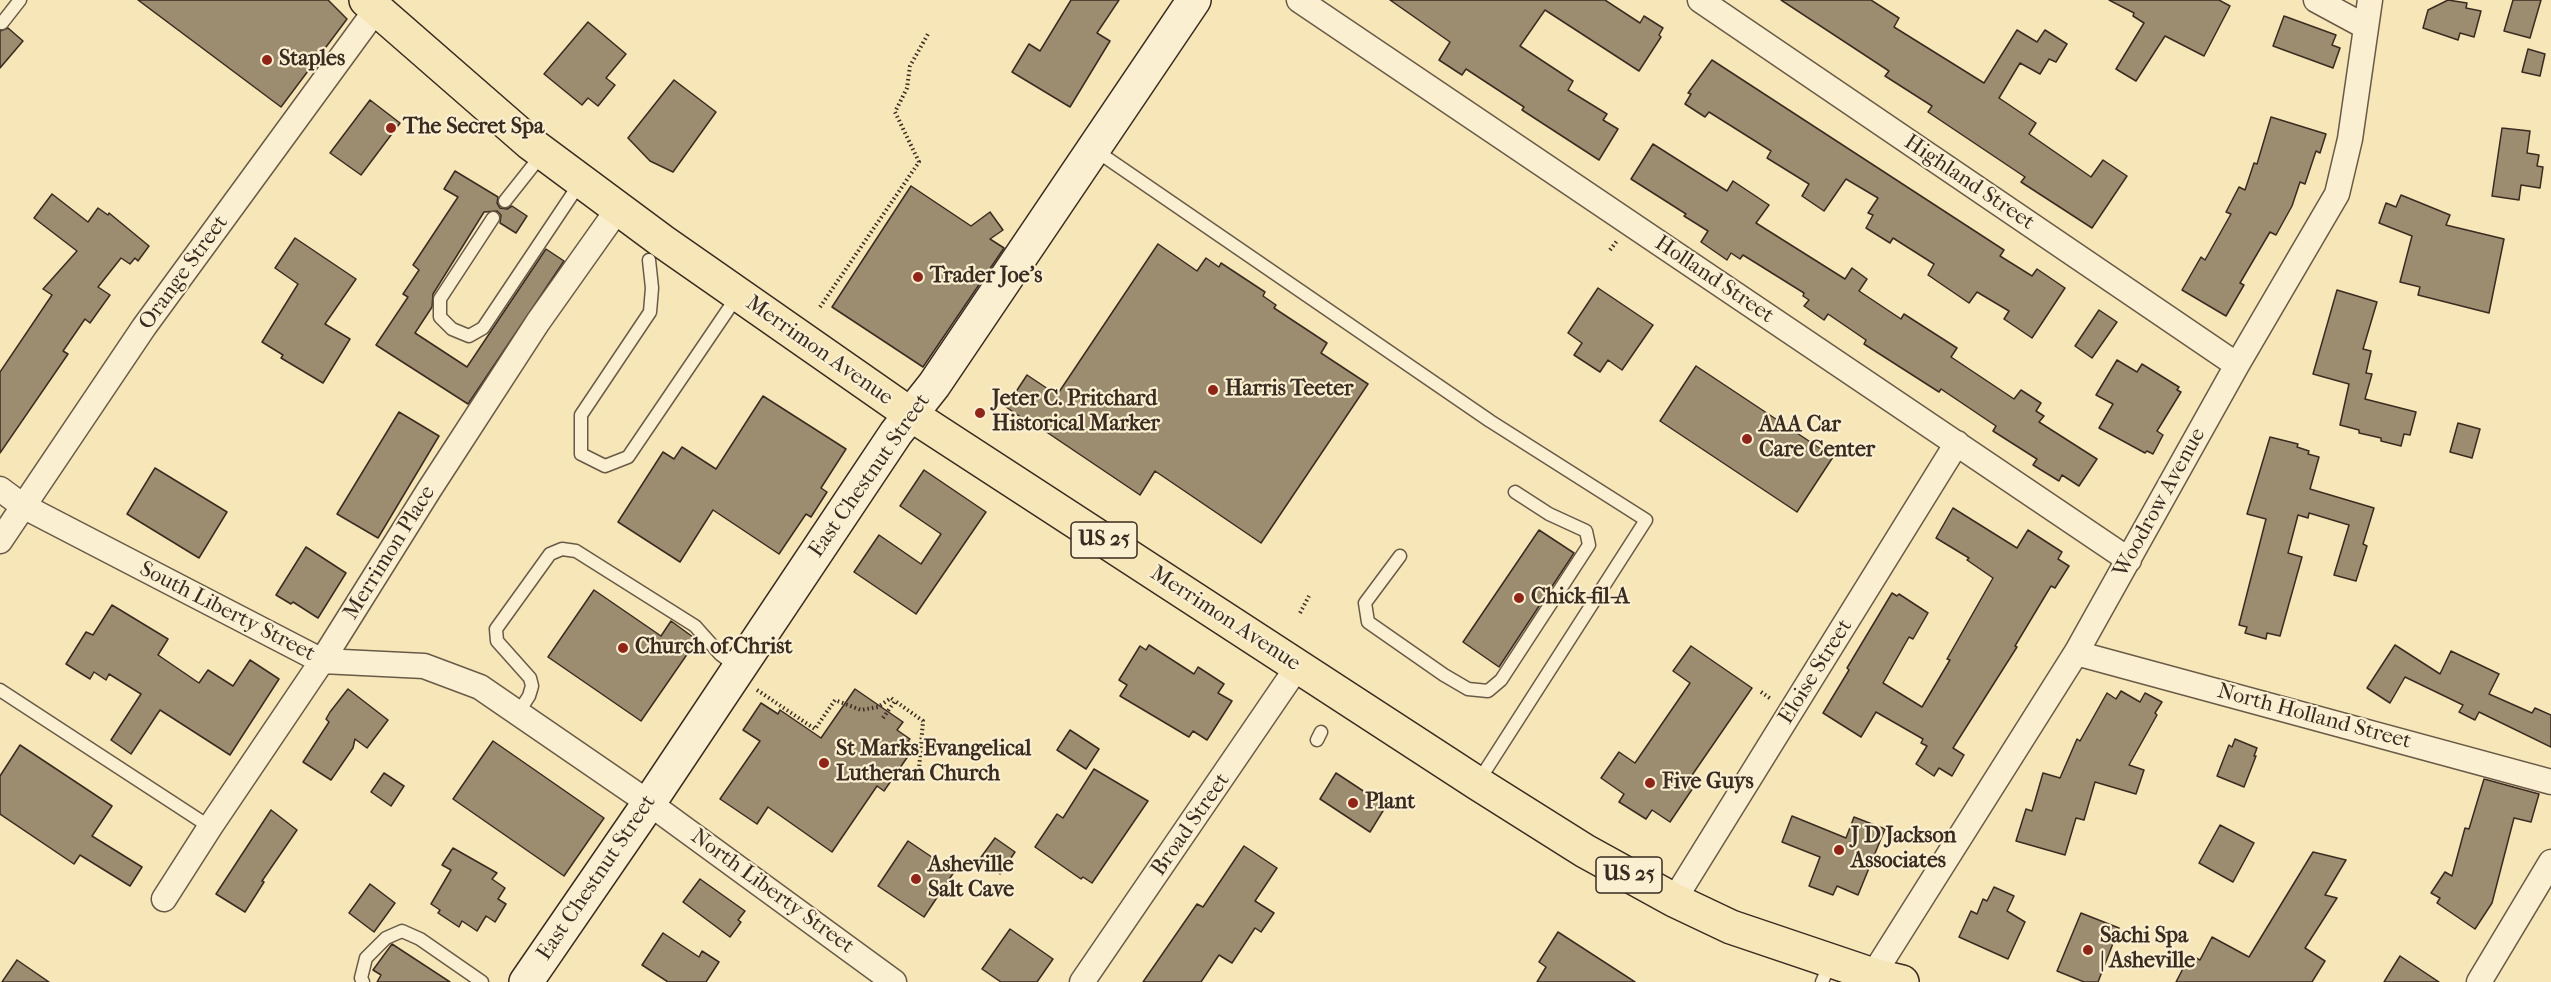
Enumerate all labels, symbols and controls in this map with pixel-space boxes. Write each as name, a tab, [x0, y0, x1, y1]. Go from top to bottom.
place label: Staples	[279, 47, 345, 73]
marker: Staples	[260, 53, 274, 67]
place label: The Secret Spa	[403, 115, 544, 141]
marker: The Secret Spa	[384, 121, 398, 135]
street label: Highland Street	[1899, 130, 2039, 236]
street label: Orange Street	[134, 211, 234, 335]
street label: Holland Street	[1649, 231, 1779, 329]
place label: Trader Joe's	[930, 264, 1042, 290]
marker: Trader Joe's	[911, 270, 925, 284]
street label: Merrimon Avenue	[740, 290, 898, 412]
place label: Harris Teeter	[1225, 377, 1353, 403]
marker: Harris Teeter	[1206, 383, 1220, 397]
place label: Jeter C. Pritchard Historical Marker	[992, 387, 1160, 439]
street label: East Chestnut Street	[804, 389, 936, 563]
marker: Jeter C. Pritchard Historical Marker	[973, 406, 987, 420]
place label: AAA Car Care Center	[1759, 413, 1875, 464]
street label: Woodrow Avenue	[2108, 424, 2212, 582]
marker: AAA Car Care Center	[1740, 432, 1754, 446]
street label: Merrimon Place	[338, 481, 442, 625]
road number: US 25	[1071, 522, 1137, 558]
street label: South Liberty Street	[135, 556, 319, 668]
street label: Merrimon Avenue	[1145, 561, 1305, 677]
place label: Chick-fil-A	[1531, 585, 1630, 611]
marker: Chick-fil-A	[1512, 591, 1526, 605]
street label: Eloise Street	[1773, 615, 1859, 729]
place label: Church of Christ	[635, 635, 792, 661]
marker: Church of Christ	[616, 641, 630, 655]
street label: North Holland Street	[2214, 678, 2414, 756]
place label: St Marks Evangelical Lutheran Church	[836, 737, 1031, 788]
marker: St Marks Evangelical Lutheran Church	[817, 756, 831, 770]
street label: Broad Street	[1146, 768, 1236, 882]
place label: Five Guys	[1662, 770, 1754, 796]
marker: Five Guys	[1643, 776, 1657, 790]
street label: East Chestnut Street	[532, 790, 662, 966]
place label: Plant	[1365, 790, 1415, 816]
marker: Plant	[1346, 796, 1360, 810]
street label: North Liberty Street	[685, 824, 859, 960]
place label: J D Jackson Associates	[1851, 824, 1956, 876]
marker: J D Jackson Associates	[1832, 843, 1846, 857]
place label: Asheville Salt Cave	[928, 853, 1014, 904]
road number: US 25	[1596, 857, 1662, 893]
marker: Asheville Salt Cave	[909, 872, 923, 886]
place label: Sachi Spa | Asheville	[2100, 924, 2195, 975]
marker: Sachi Spa | Asheville	[2081, 943, 2095, 957]

